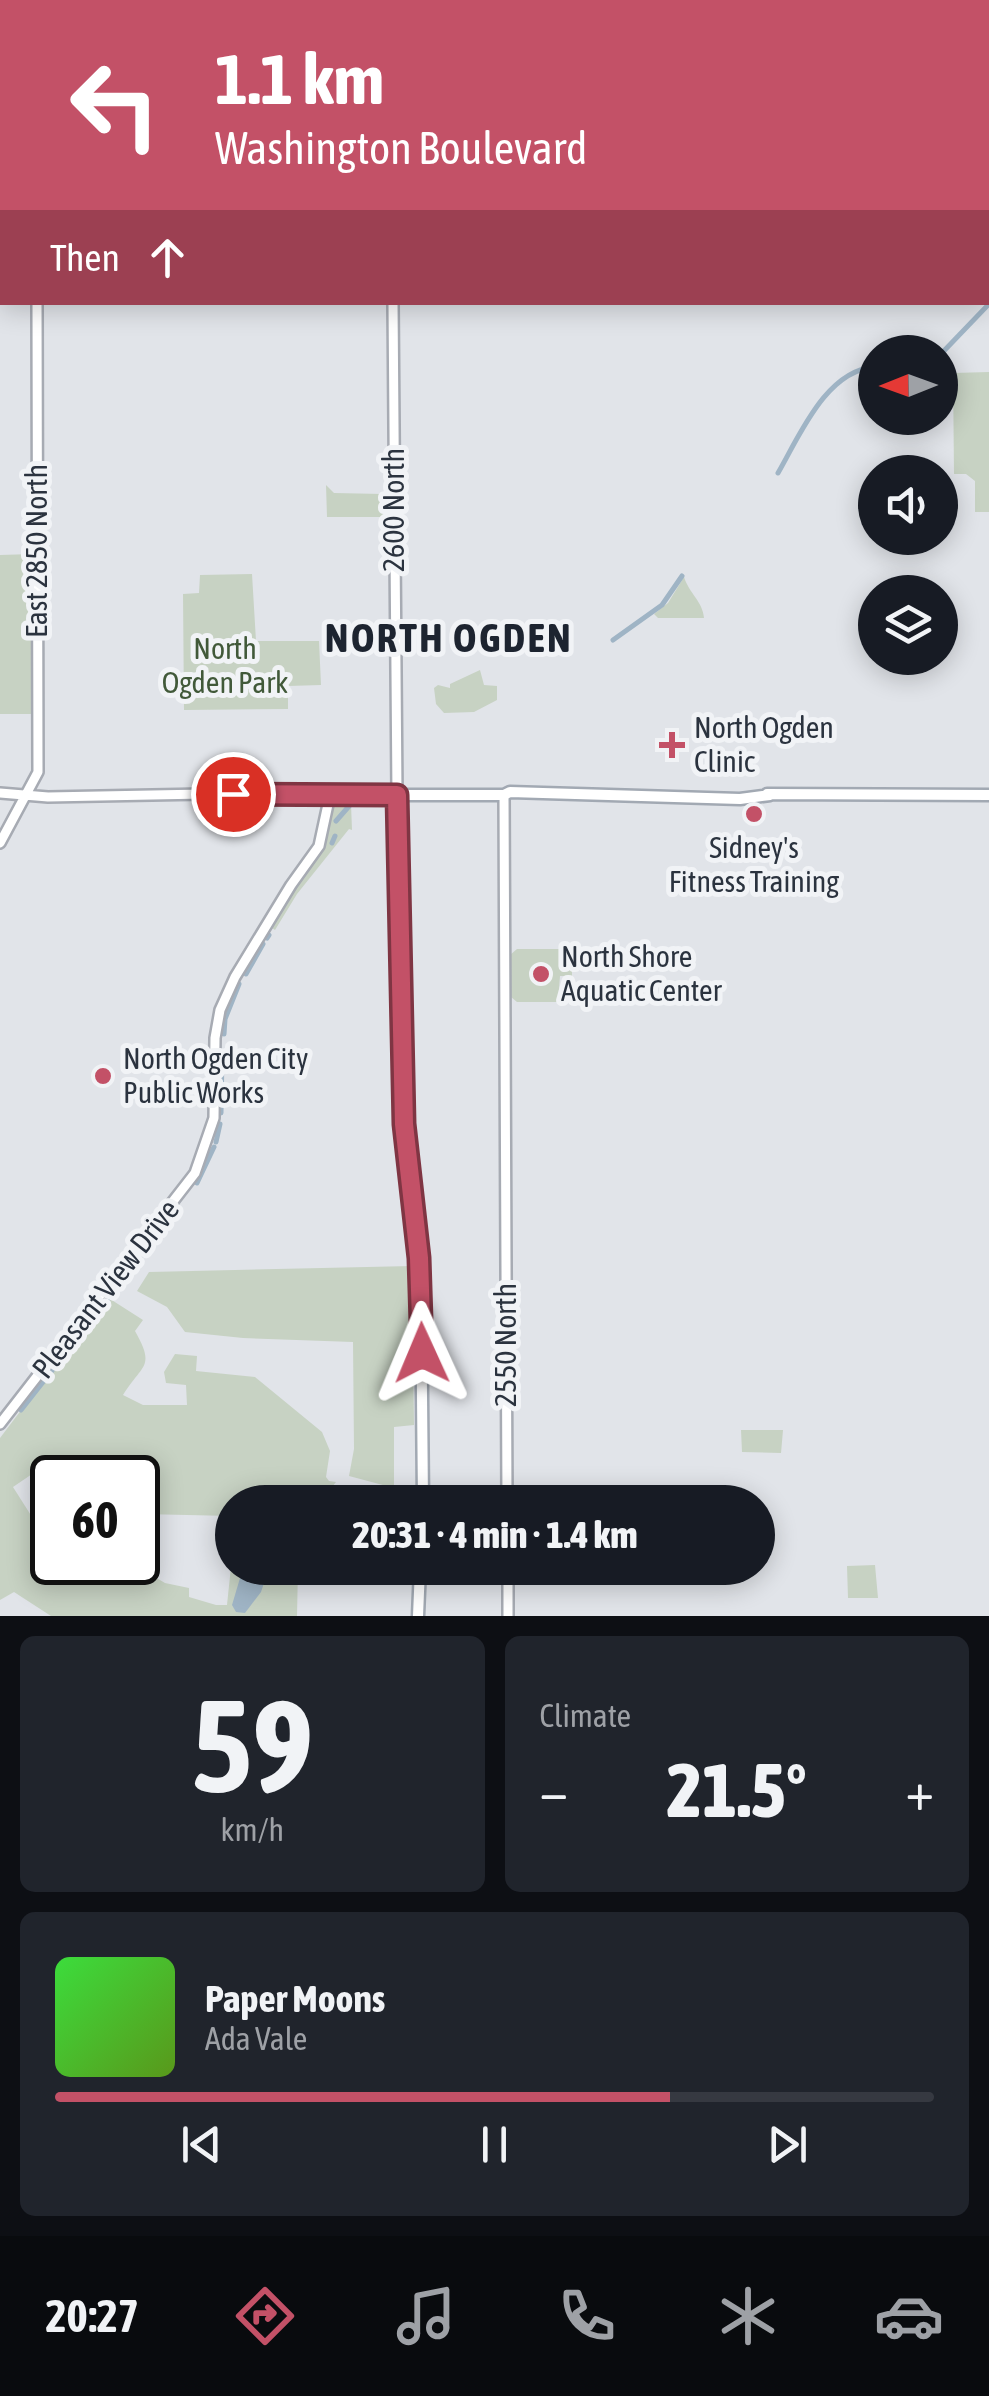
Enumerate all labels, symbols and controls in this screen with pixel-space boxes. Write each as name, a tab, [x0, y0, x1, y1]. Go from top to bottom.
text: 1.1 km	[215, 39, 384, 119]
icon: left	[50, 40, 180, 170]
text: Washington Boulevard	[215, 122, 587, 174]
icon: ahead	[140, 230, 195, 285]
text: Then	[50, 236, 120, 279]
north arrow	[858, 335, 958, 435]
map controls	[858, 335, 958, 675]
street label: 2600 North	[376, 448, 410, 572]
button: sound	[858, 455, 958, 555]
street label: East 2850 North	[19, 464, 53, 638]
button: layers	[858, 575, 958, 675]
district label: NORTH OGDEN	[325, 615, 573, 660]
park label: North Ogden Park	[162, 631, 288, 699]
place label: North Ogden Clinic	[694, 710, 834, 778]
marker: North Ogden Clinic	[659, 732, 685, 758]
pin	[191, 752, 276, 837]
icon: arrive	[206, 767, 261, 822]
marker: Sidney's Fitness Training	[743, 803, 765, 825]
place label: Sidney's Fitness Training	[669, 830, 839, 898]
place label: North Shore Aquatic Center	[561, 939, 723, 1007]
marker: North Shore Aquatic Center	[530, 963, 552, 985]
place label: North Ogden City Public Works	[123, 1041, 308, 1109]
marker: North Ogden City Public Works	[92, 1065, 114, 1087]
street label: Pleasant View Drive	[25, 1192, 185, 1384]
street label: 2550 North	[488, 1283, 522, 1407]
position arrow	[370, 1301, 474, 1405]
speed limit sign: 60	[30, 1455, 160, 1585]
text: 20:31 · 4 min · 1.4 km	[352, 1513, 638, 1556]
text: 59	[191, 1671, 313, 1820]
text: Climate	[540, 1697, 631, 1734]
text: 21.5°	[667, 1747, 807, 1833]
text: −	[540, 1759, 568, 1822]
text: +	[905, 1759, 934, 1822]
text: km/h	[221, 1811, 284, 1848]
text: Paper Moons	[205, 1977, 385, 2020]
text: Ada Vale	[205, 2020, 307, 2057]
icon: previous	[174, 2117, 229, 2172]
icon: pause	[467, 2117, 522, 2172]
icon: next	[760, 2117, 815, 2172]
icon: directions	[230, 2281, 300, 2351]
icon: music	[391, 2281, 461, 2351]
icon: phone	[552, 2281, 622, 2351]
icon: climate	[713, 2281, 783, 2351]
icon: car	[874, 2281, 944, 2351]
text: 20:27	[45, 2290, 139, 2342]

